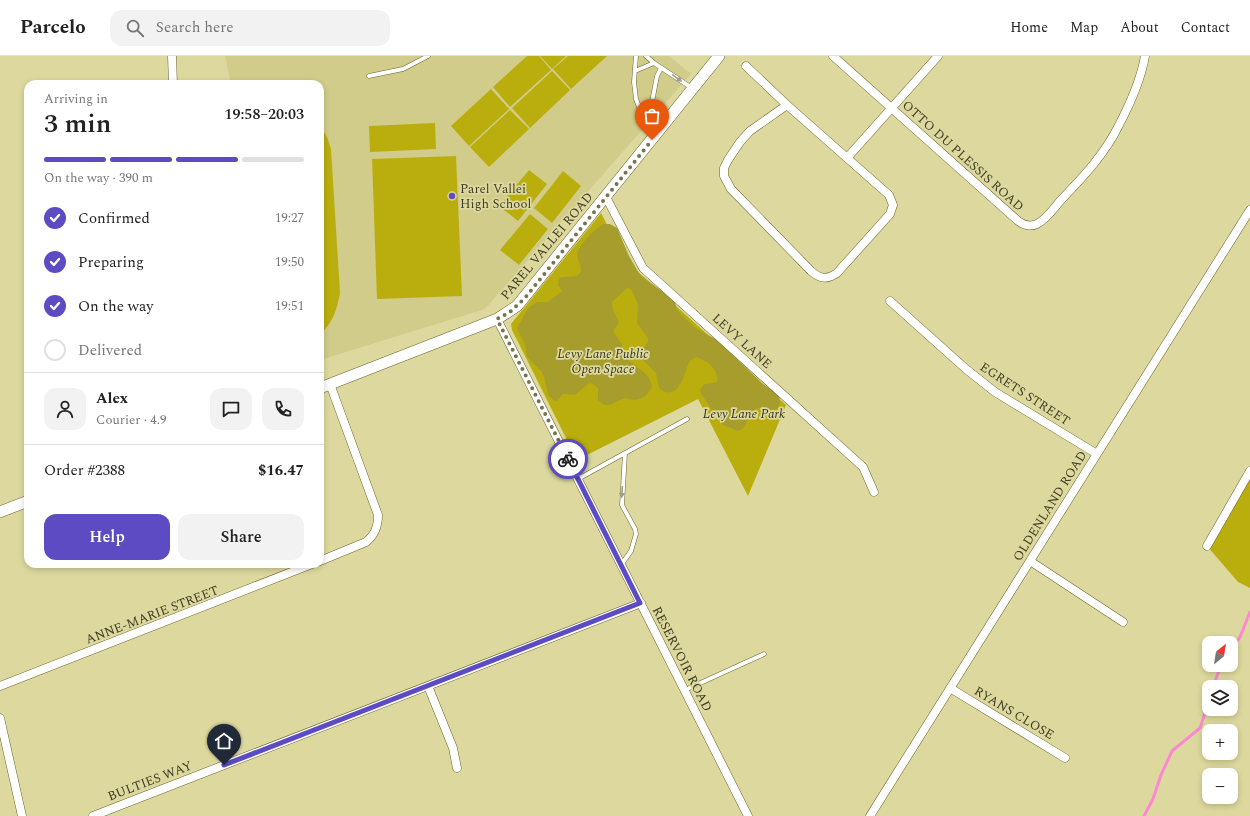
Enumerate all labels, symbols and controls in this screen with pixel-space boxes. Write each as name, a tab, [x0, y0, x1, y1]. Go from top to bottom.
search box	[110, 10, 390, 46]
text: Parcelo	[20, 13, 86, 42]
text: Search here	[156, 16, 233, 39]
icon: search	[124, 17, 146, 39]
text: Home	[1010, 17, 1048, 38]
text: Map	[1070, 17, 1098, 38]
text: About	[1120, 17, 1159, 38]
text: Contact	[1181, 17, 1230, 38]
one-way arrow	[671, 74, 682, 82]
text: Arriving in	[44, 89, 108, 109]
street label: OTTO DU PLESSIS ROAD	[898, 96, 1028, 216]
pin	[635, 99, 669, 140]
text: 19:58–20:03	[224, 103, 304, 126]
text: 3 min	[44, 104, 111, 144]
icon: bag	[641, 105, 663, 127]
text: On the way · 390 m	[44, 168, 153, 188]
place label: Parel Vallei High School	[460, 179, 531, 214]
street label: PAREL VALLEI ROAD	[496, 188, 598, 304]
marker: Parel Vallei High School	[447, 191, 457, 201]
icon: check	[44, 207, 66, 229]
text: Confirmed	[78, 207, 150, 230]
text: 19:27	[275, 208, 304, 228]
icon: check	[44, 251, 66, 273]
text: Preparing	[78, 251, 144, 274]
text: 19:50	[275, 252, 304, 272]
icon: check	[44, 295, 66, 317]
text: On the way	[78, 295, 153, 318]
text: 19:51	[275, 296, 304, 316]
street label: LEVY LANE	[707, 308, 777, 374]
text: Delivered	[78, 339, 142, 362]
park label: Levy Lane Public Open Space	[557, 344, 649, 379]
street label: EGRETS STREET	[976, 357, 1074, 431]
text: Alex	[96, 387, 128, 410]
button: person	[44, 388, 86, 430]
button: chat	[210, 388, 252, 430]
button: phone	[262, 388, 304, 430]
park label: Levy Lane Park	[703, 404, 785, 424]
text: Courier · 4.9	[96, 410, 166, 430]
courier	[548, 439, 588, 479]
street label: OLDENLAND ROAD	[1008, 447, 1092, 565]
icon: bike	[557, 448, 579, 470]
text: Order #2388	[44, 459, 125, 482]
text: $16.47	[258, 459, 304, 482]
one-way arrow	[619, 486, 625, 498]
button: Help	[44, 514, 170, 560]
button: Share	[178, 514, 304, 560]
street label: ANNE-MARIE STREET	[83, 580, 222, 650]
street label: RESERVOIR ROAD	[647, 603, 717, 715]
north arrow	[1202, 636, 1238, 672]
map controls	[1202, 636, 1238, 804]
button: layers	[1202, 680, 1238, 716]
street label: RYANS CLOSE	[970, 681, 1058, 745]
pin	[207, 724, 241, 765]
button: +	[1202, 724, 1238, 760]
icon: home	[213, 730, 235, 752]
street label: BULTIES WAY	[105, 756, 195, 806]
button: −	[1202, 768, 1238, 804]

